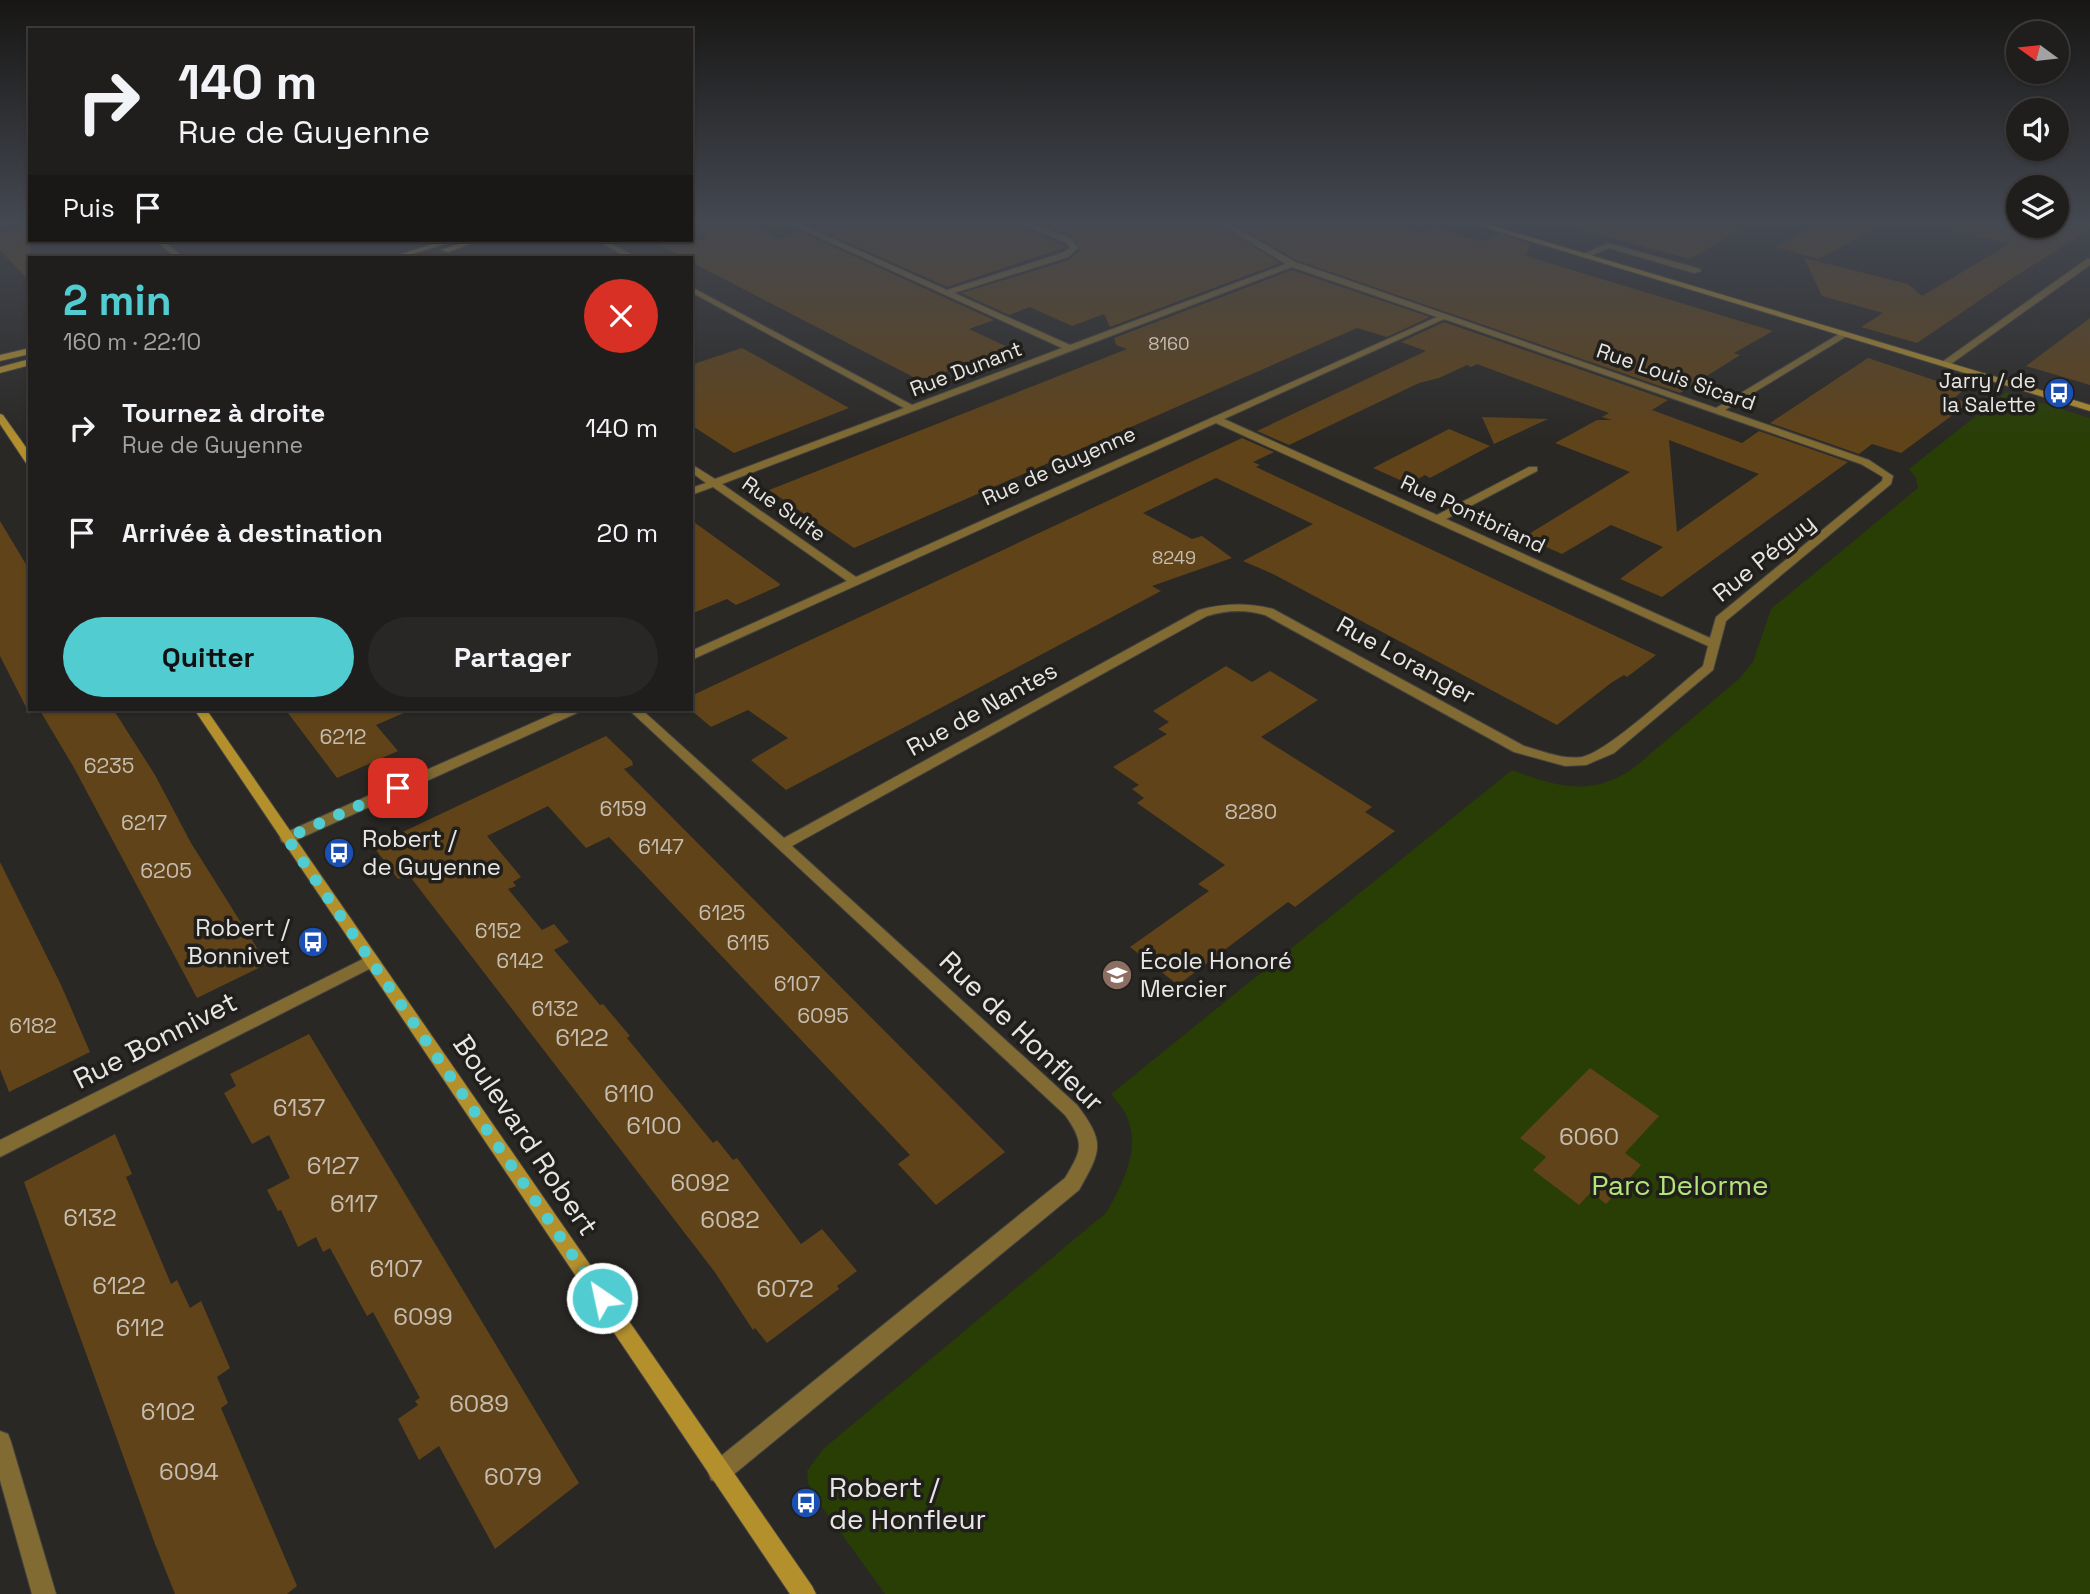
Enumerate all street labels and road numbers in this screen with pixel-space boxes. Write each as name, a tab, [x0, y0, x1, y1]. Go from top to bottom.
street label: Rue Dunant	[906, 335, 1026, 402]
street label: Rue Louis Sicard	[1593, 337, 1759, 416]
street label: Rue de Guyenne	[978, 420, 1140, 512]
street label: Rue Pontbriand	[1397, 468, 1550, 559]
street label: Rue Sulte	[737, 470, 832, 547]
street label: Rue Péguy	[1706, 507, 1821, 608]
street label: Rue Loranger	[1331, 609, 1481, 710]
street label: Rue de Nantes	[901, 654, 1063, 763]
street label: Rue de Honfleur	[932, 943, 1112, 1119]
street label: Rue Bonnivet	[67, 983, 243, 1097]
street label: Boulevard Robert	[445, 1028, 607, 1242]

